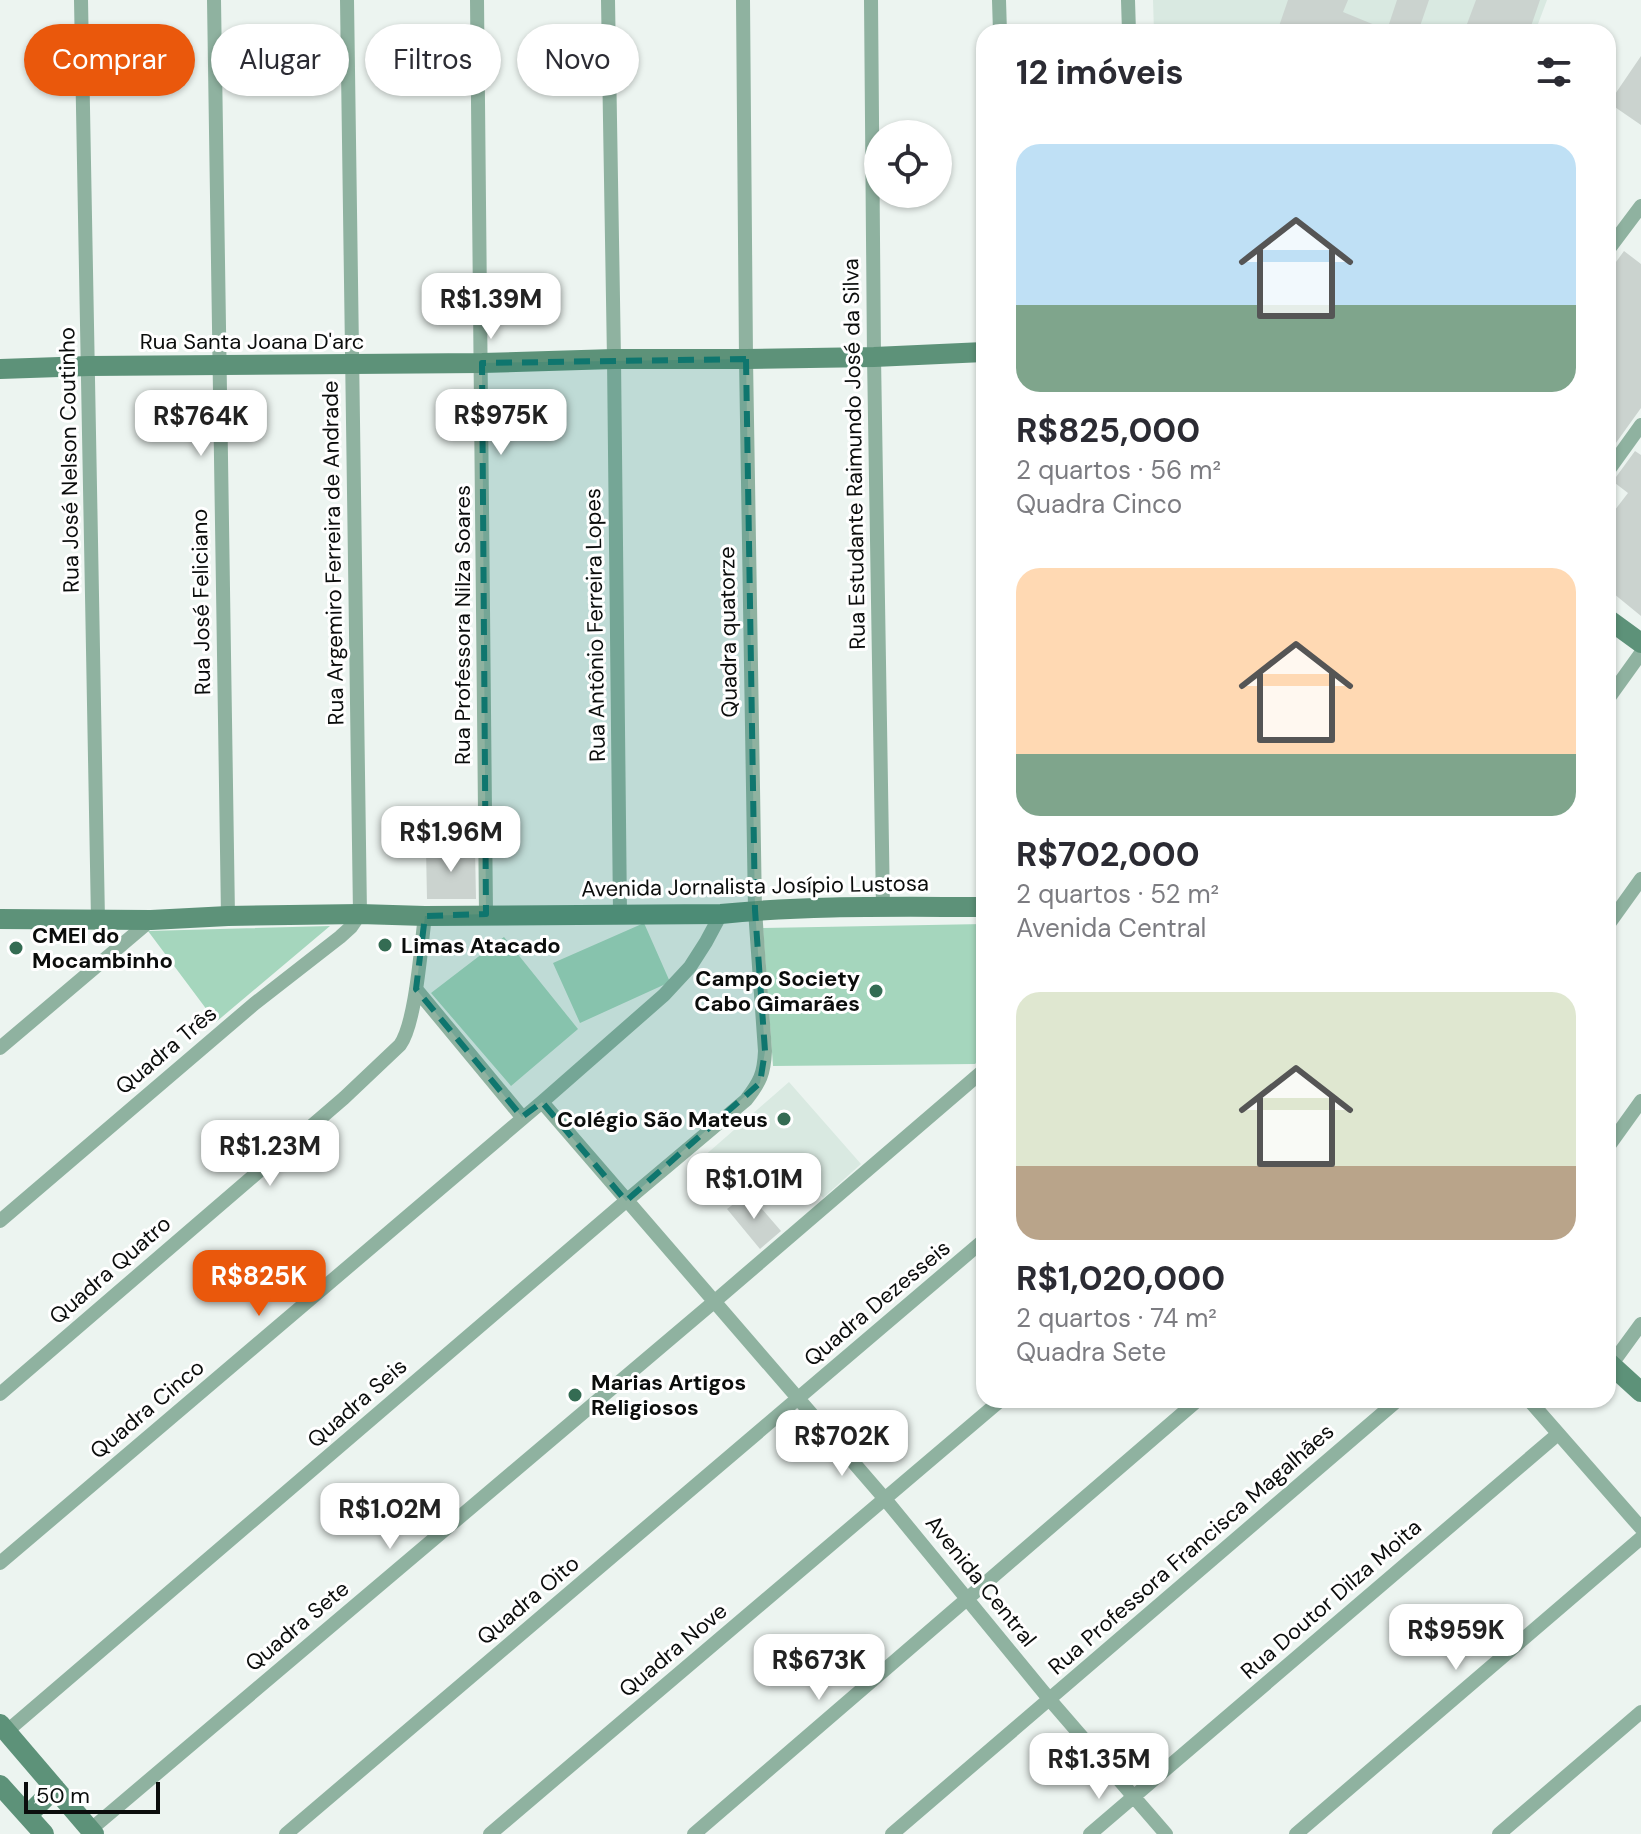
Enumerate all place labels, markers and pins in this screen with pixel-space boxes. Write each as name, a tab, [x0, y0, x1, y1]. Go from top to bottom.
pin: R$1.39M	[417, 273, 565, 341]
pin: R$975K	[436, 389, 566, 457]
pin: R$764K	[136, 390, 266, 458]
pin: R$1.96M	[377, 806, 525, 874]
place label: CMEI do Mocambinho	[32, 921, 173, 975]
place label: Limas Atacado	[401, 931, 561, 960]
marker: Limas Atacado	[376, 936, 394, 954]
marker: CMEI do Mocambinho	[7, 939, 25, 957]
place label: Campo Society Cabo Gimarães	[694, 964, 860, 1018]
marker: Campo Society Cabo Gimarães	[867, 982, 885, 1000]
place label: Colégio São Mateus	[557, 1105, 768, 1134]
marker: Colégio São Mateus	[775, 1110, 793, 1128]
pin: R$1.23M	[196, 1120, 344, 1188]
pin: R$1.01M	[680, 1153, 828, 1221]
pin: R$825K	[194, 1250, 324, 1318]
place label: Marias Artigos Religiosos	[591, 1368, 746, 1422]
marker: Marias Artigos Religiosos	[566, 1386, 584, 1404]
pin: R$702K	[777, 1410, 907, 1478]
pin: R$1.02M	[316, 1483, 464, 1551]
pin: R$959K	[1391, 1604, 1521, 1672]
pin: R$673K	[754, 1634, 884, 1702]
pin: R$1.35M	[1025, 1733, 1173, 1801]

